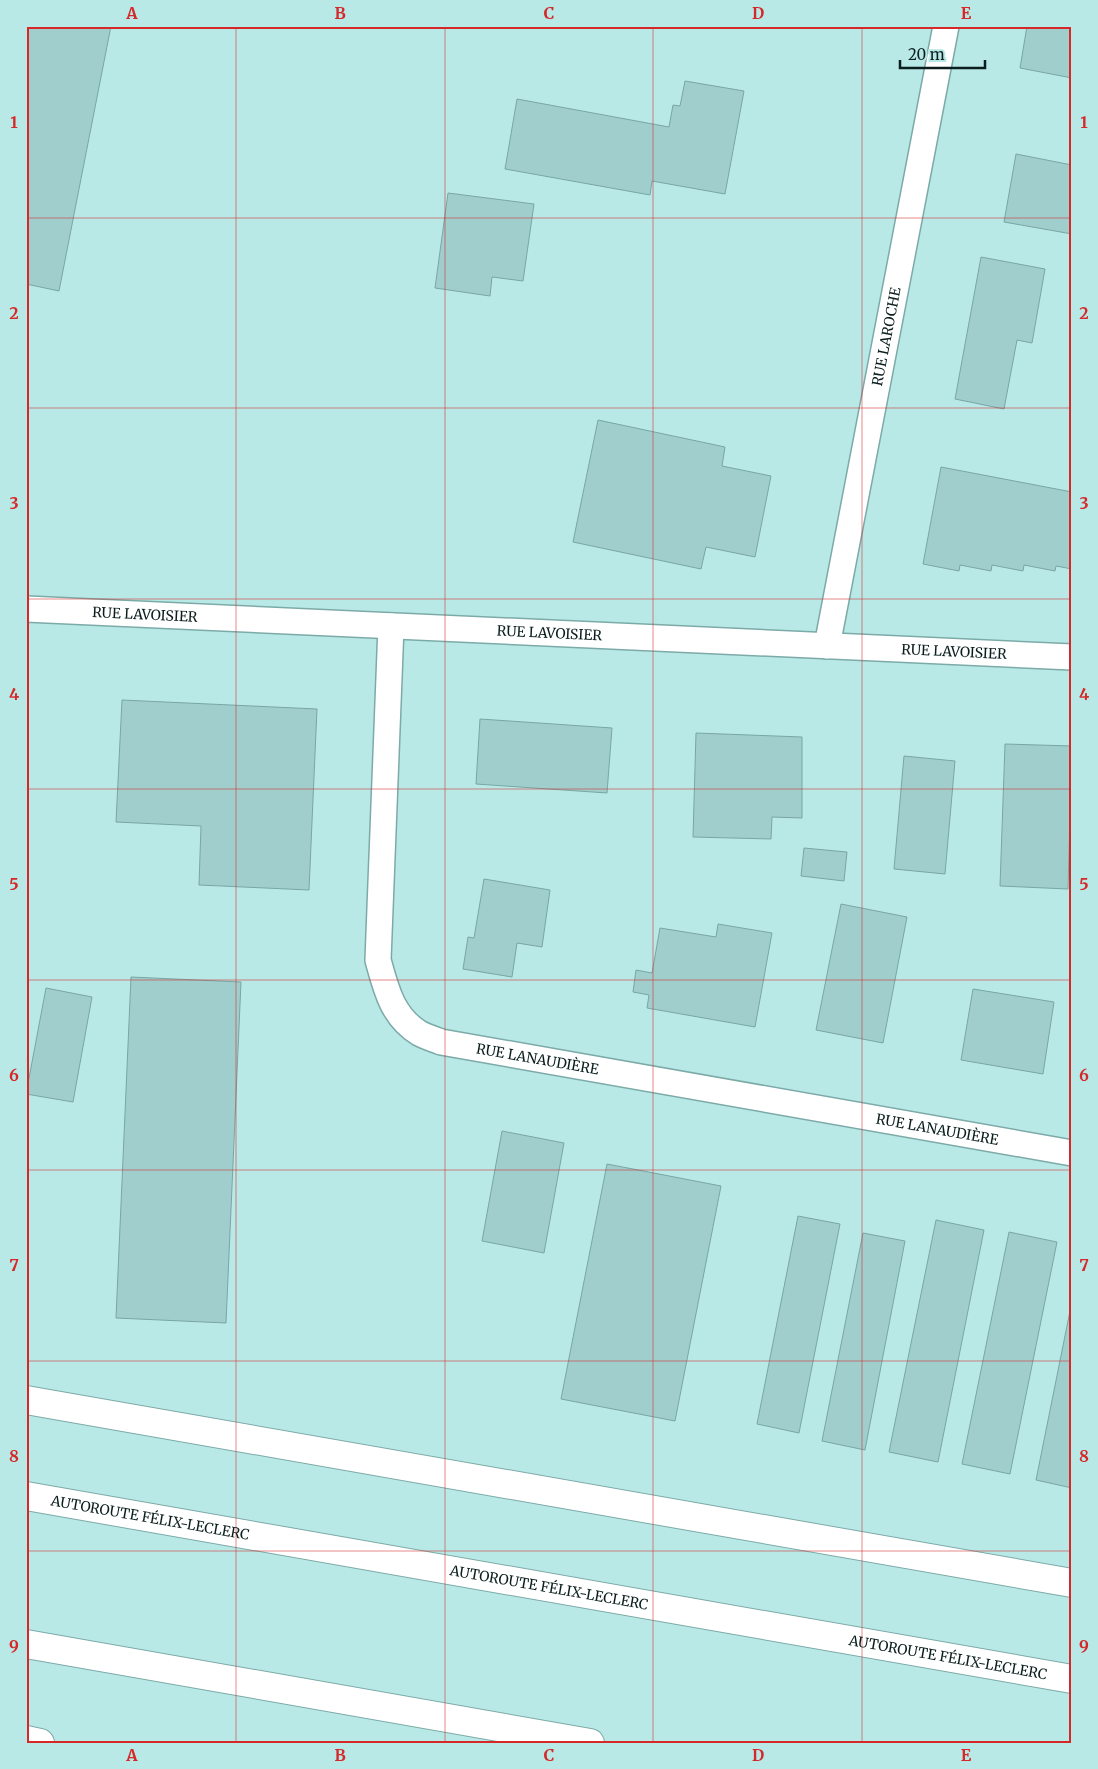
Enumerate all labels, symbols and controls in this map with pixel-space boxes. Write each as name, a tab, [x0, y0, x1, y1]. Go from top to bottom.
text: A	[125, 3, 138, 23]
text: B	[334, 3, 346, 23]
text: C	[544, 3, 554, 23]
text: D	[752, 3, 764, 23]
text: E	[961, 3, 972, 23]
scale bar	[900, 38, 986, 70]
text: 20 m	[908, 45, 945, 64]
text: 1	[10, 112, 18, 132]
text: 1	[1080, 112, 1088, 132]
street label: RUE LAROCHE	[868, 286, 905, 388]
text: 2	[9, 303, 19, 323]
text: 2	[1079, 303, 1089, 323]
text: 3	[9, 493, 19, 513]
text: 3	[1079, 493, 1089, 513]
street label: RUE LAVOISIER	[92, 603, 198, 626]
street label: RUE LAVOISIER	[496, 622, 603, 644]
street label: RUE LAVOISIER	[901, 640, 1007, 663]
text: 4	[9, 684, 19, 704]
text: 4	[1079, 684, 1089, 704]
text: 5	[9, 874, 19, 894]
text: 5	[1079, 874, 1089, 894]
street label: RUE LANAUDIÈRE	[475, 1039, 600, 1079]
text: 6	[9, 1065, 19, 1085]
text: 6	[1079, 1065, 1089, 1085]
street label: RUE LANAUDIÈRE	[875, 1110, 1000, 1149]
text: 7	[9, 1255, 19, 1275]
text: 7	[1079, 1255, 1089, 1275]
text: 8	[9, 1446, 19, 1466]
text: 8	[1079, 1446, 1089, 1466]
street label: AUTOROUTE FÉLIX-LECLERC	[49, 1491, 251, 1544]
street label: AUTOROUTE FÉLIX-LECLERC	[448, 1561, 650, 1614]
street label: AUTOROUTE FÉLIX-LECLERC	[847, 1631, 1048, 1683]
text: 9	[9, 1636, 19, 1656]
text: 9	[1079, 1636, 1089, 1656]
text: A	[125, 1745, 138, 1765]
text: B	[334, 1745, 346, 1765]
text: C	[544, 1745, 554, 1765]
text: D	[752, 1745, 764, 1765]
text: E	[961, 1745, 972, 1765]

